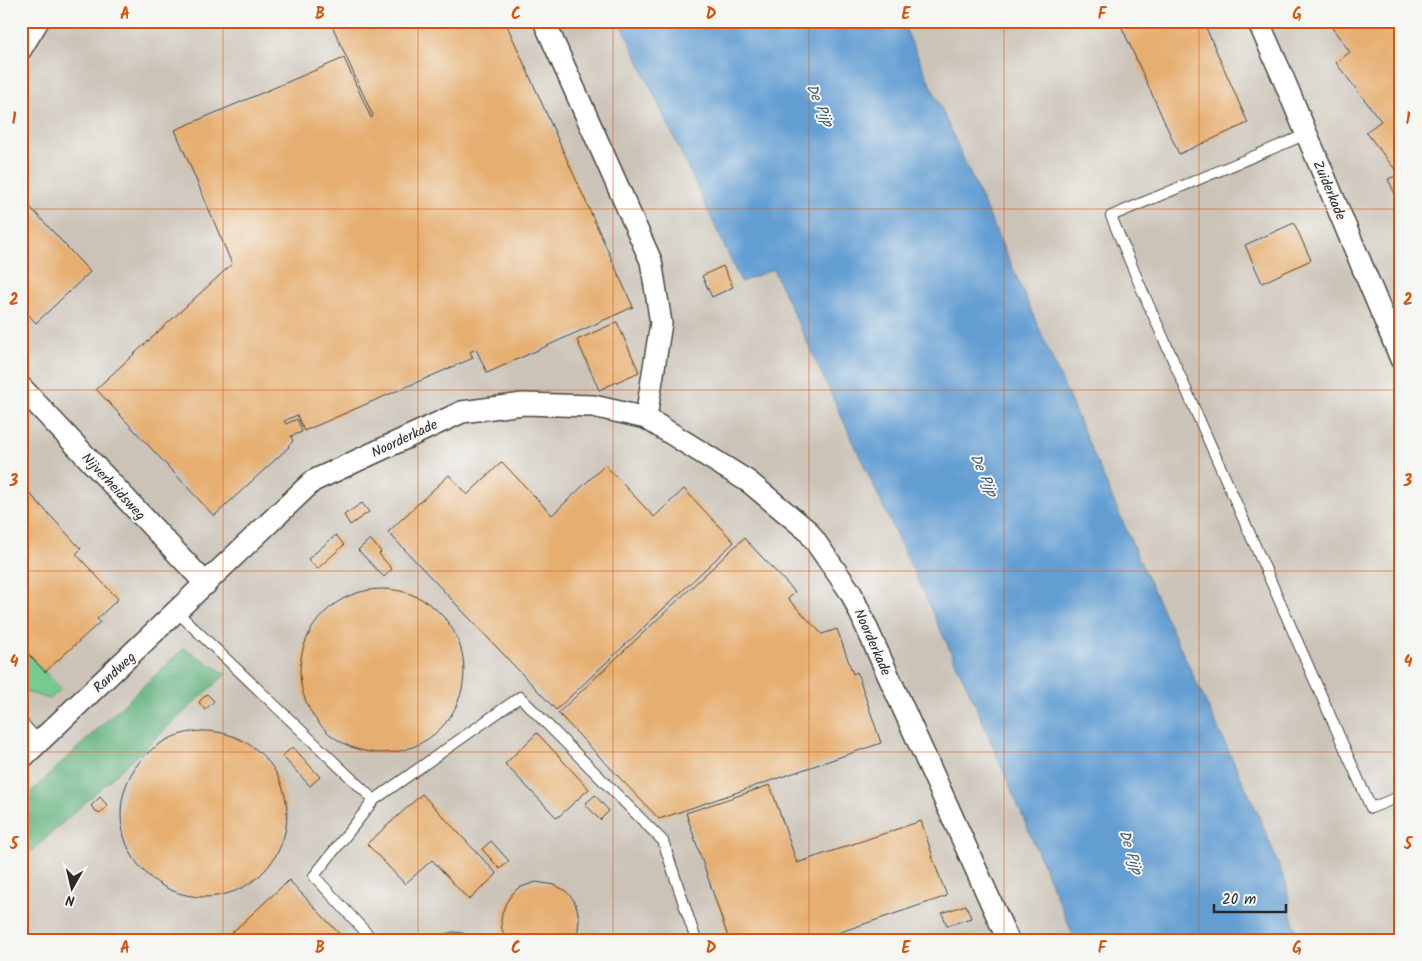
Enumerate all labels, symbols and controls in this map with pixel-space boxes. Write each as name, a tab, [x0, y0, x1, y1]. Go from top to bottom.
text: A	[120, 2, 130, 27]
text: B	[315, 2, 325, 27]
text: C	[511, 2, 521, 27]
text: D	[706, 2, 717, 27]
text: E	[902, 2, 912, 27]
text: F	[1098, 2, 1108, 27]
text: G	[1292, 2, 1302, 27]
water label: De Pijp	[799, 80, 840, 133]
text: 1	[12, 107, 17, 132]
text: 1	[1406, 107, 1411, 132]
street label: Zuiderkade	[1307, 157, 1352, 224]
text: 2	[9, 288, 19, 313]
text: 2	[1403, 288, 1413, 313]
street label: Noorderkade	[368, 414, 442, 464]
street label: Nijverheidsweg	[76, 448, 151, 526]
water label: De Pijp	[963, 450, 1004, 503]
text: 3	[9, 469, 19, 494]
text: 3	[1403, 469, 1413, 494]
street label: Noorderkade	[848, 605, 897, 680]
street label: Randweg	[88, 647, 141, 698]
text: 4	[10, 650, 19, 675]
text: 4	[1404, 650, 1413, 675]
water label: De Pijp	[1112, 827, 1149, 879]
text: 5	[9, 832, 20, 857]
text: 5	[1403, 832, 1414, 857]
north arrow	[48, 864, 98, 914]
scale bar	[1214, 881, 1287, 913]
text: N	[64, 888, 76, 911]
text: 20 m	[1222, 888, 1256, 912]
text: A	[120, 936, 130, 961]
text: B	[315, 936, 325, 961]
text: C	[511, 936, 521, 961]
text: D	[706, 936, 717, 961]
text: E	[902, 936, 912, 961]
text: F	[1098, 936, 1108, 961]
text: G	[1292, 936, 1302, 961]

